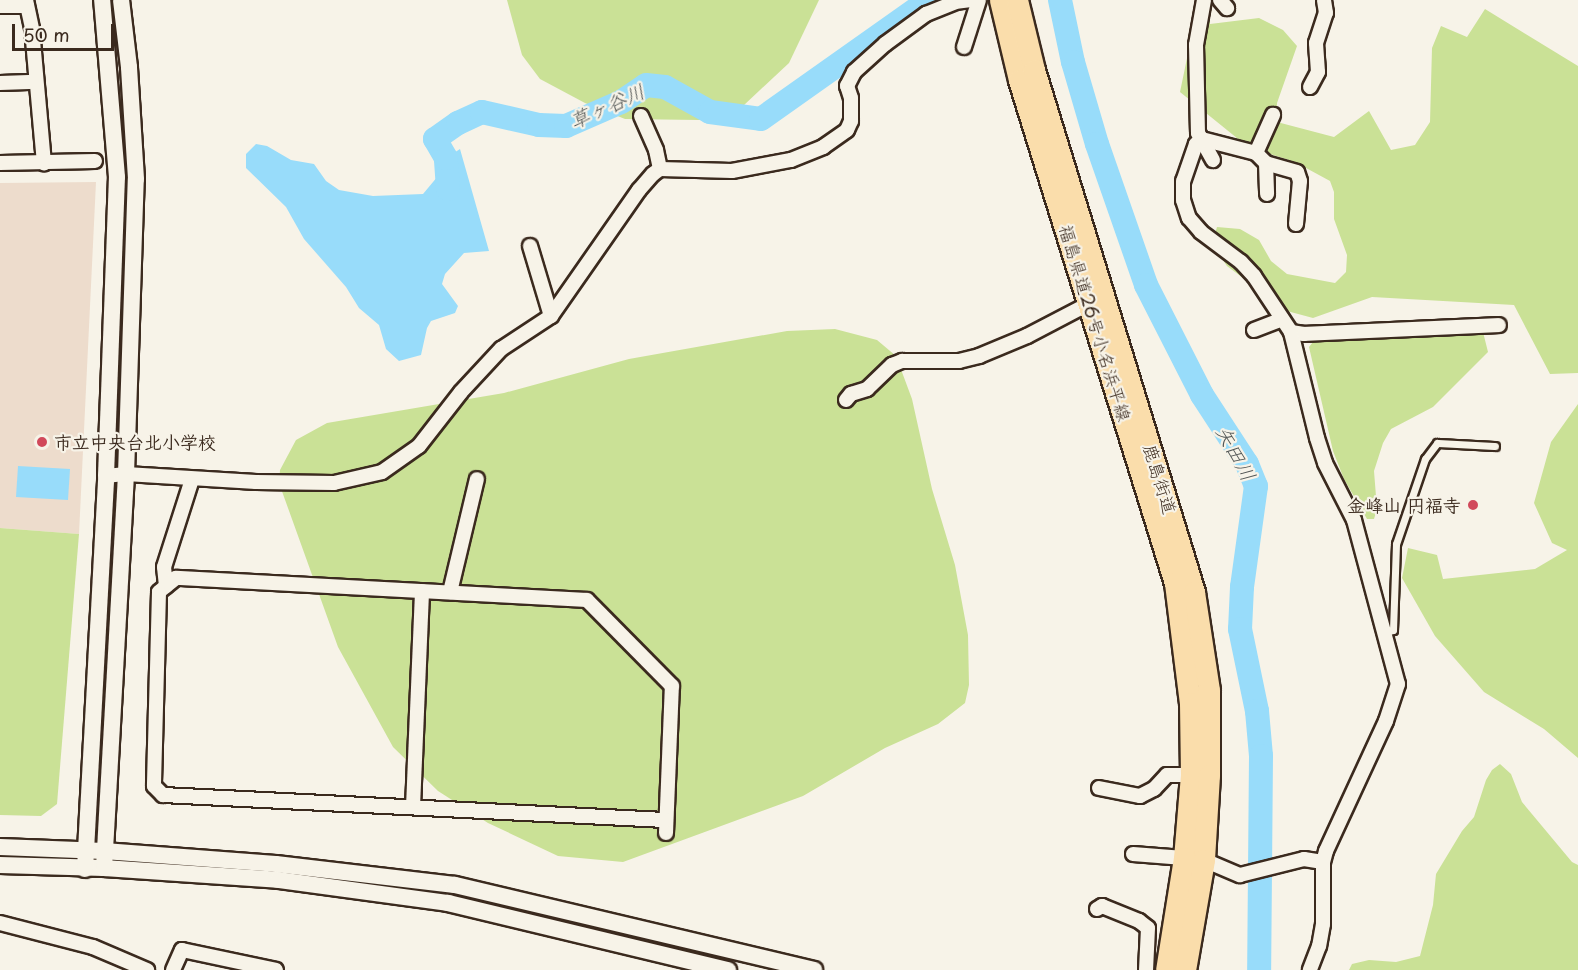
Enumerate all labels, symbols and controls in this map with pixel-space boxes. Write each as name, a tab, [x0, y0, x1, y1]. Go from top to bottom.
scale bar	[15, 12, 117, 50]
text: 50 m	[23, 21, 70, 48]
water label: 草ヶ谷川	[566, 79, 648, 133]
street label: 福島県道26号小名浜平線	[1055, 222, 1135, 424]
water label: 矢田川	[1211, 421, 1261, 485]
place label: 市立中央台北小学校	[54, 431, 216, 453]
marker: 市立中央台北小学校	[35, 435, 49, 449]
street label: 鹿島街道	[1139, 441, 1181, 517]
place label: 金峰山 円福寺	[1347, 494, 1461, 516]
marker: 金峰山 円福寺	[1466, 498, 1480, 512]

